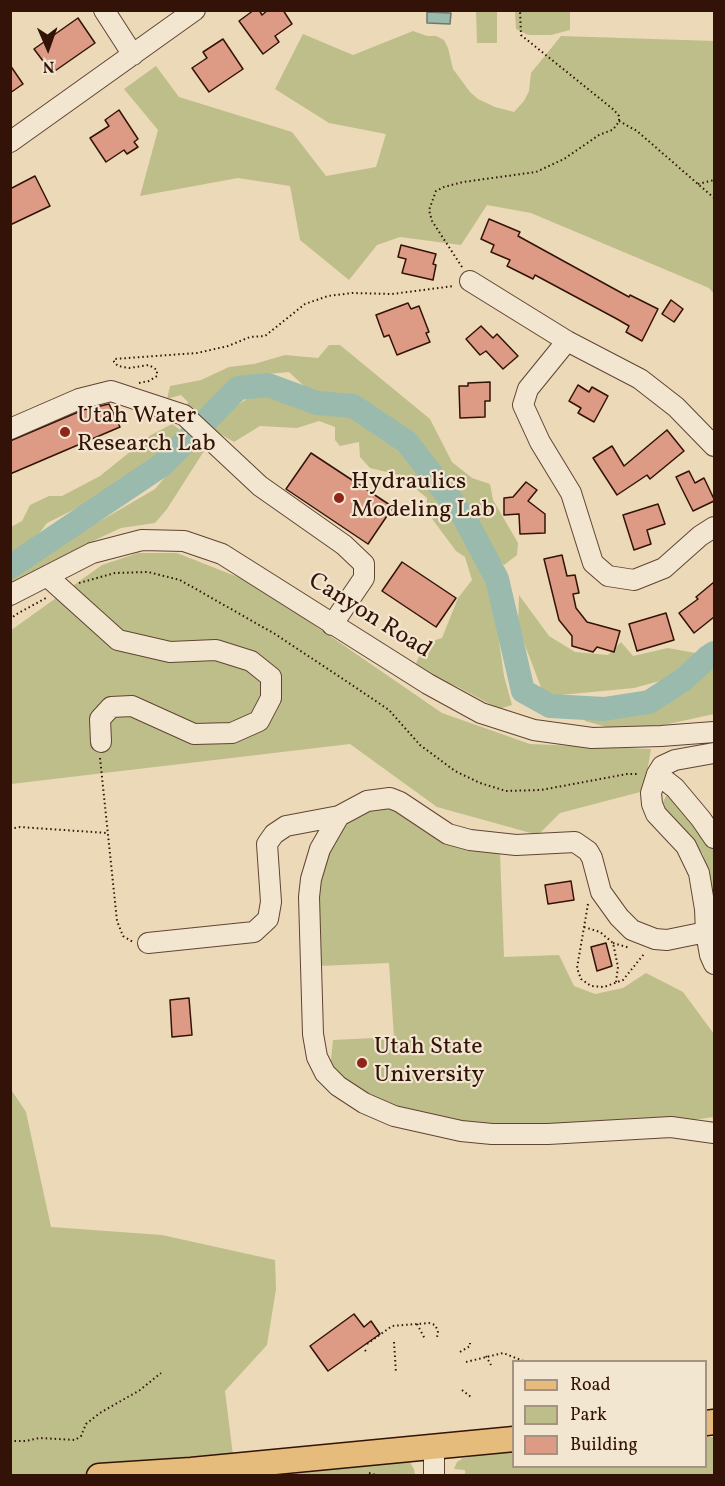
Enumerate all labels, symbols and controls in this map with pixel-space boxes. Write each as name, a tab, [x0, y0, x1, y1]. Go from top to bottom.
north arrow	[18, 18, 78, 78]
text: N	[42, 55, 55, 77]
place label: Utah Water Research Lab	[77, 404, 216, 460]
marker: Utah Water Research Lab	[58, 425, 72, 439]
place label: Hydraulics Modeling Lab	[351, 470, 495, 526]
marker: Hydraulics Modeling Lab	[332, 491, 346, 505]
street label: Canyon Road	[302, 568, 436, 666]
place label: Utah State University	[374, 1035, 485, 1091]
marker: Utah State University	[355, 1056, 369, 1070]
legend	[512, 1360, 707, 1468]
text: Road	[570, 1373, 611, 1398]
text: Park	[570, 1403, 607, 1428]
text: Building	[570, 1433, 638, 1458]

